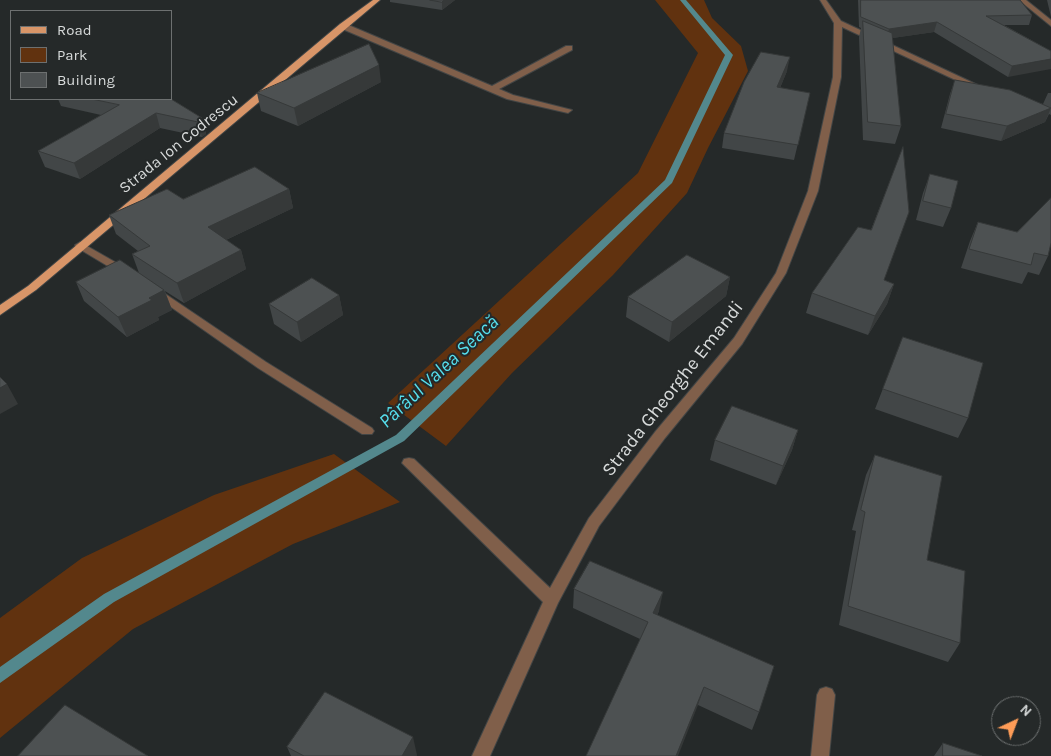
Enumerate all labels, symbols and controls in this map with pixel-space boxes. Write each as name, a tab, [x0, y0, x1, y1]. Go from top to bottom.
legend	[10, 10, 172, 100]
text: Road	[57, 21, 92, 39]
text: Park	[57, 46, 87, 64]
text: Building	[57, 71, 115, 89]
street label: Strada Ion Codrescu	[116, 90, 242, 198]
street label: Strada Gheorghe Emandi	[597, 297, 749, 481]
water label: Pârâul Valea Seacă	[374, 310, 504, 434]
north arrow	[991, 696, 1041, 746]
text: N	[1016, 701, 1035, 720]

